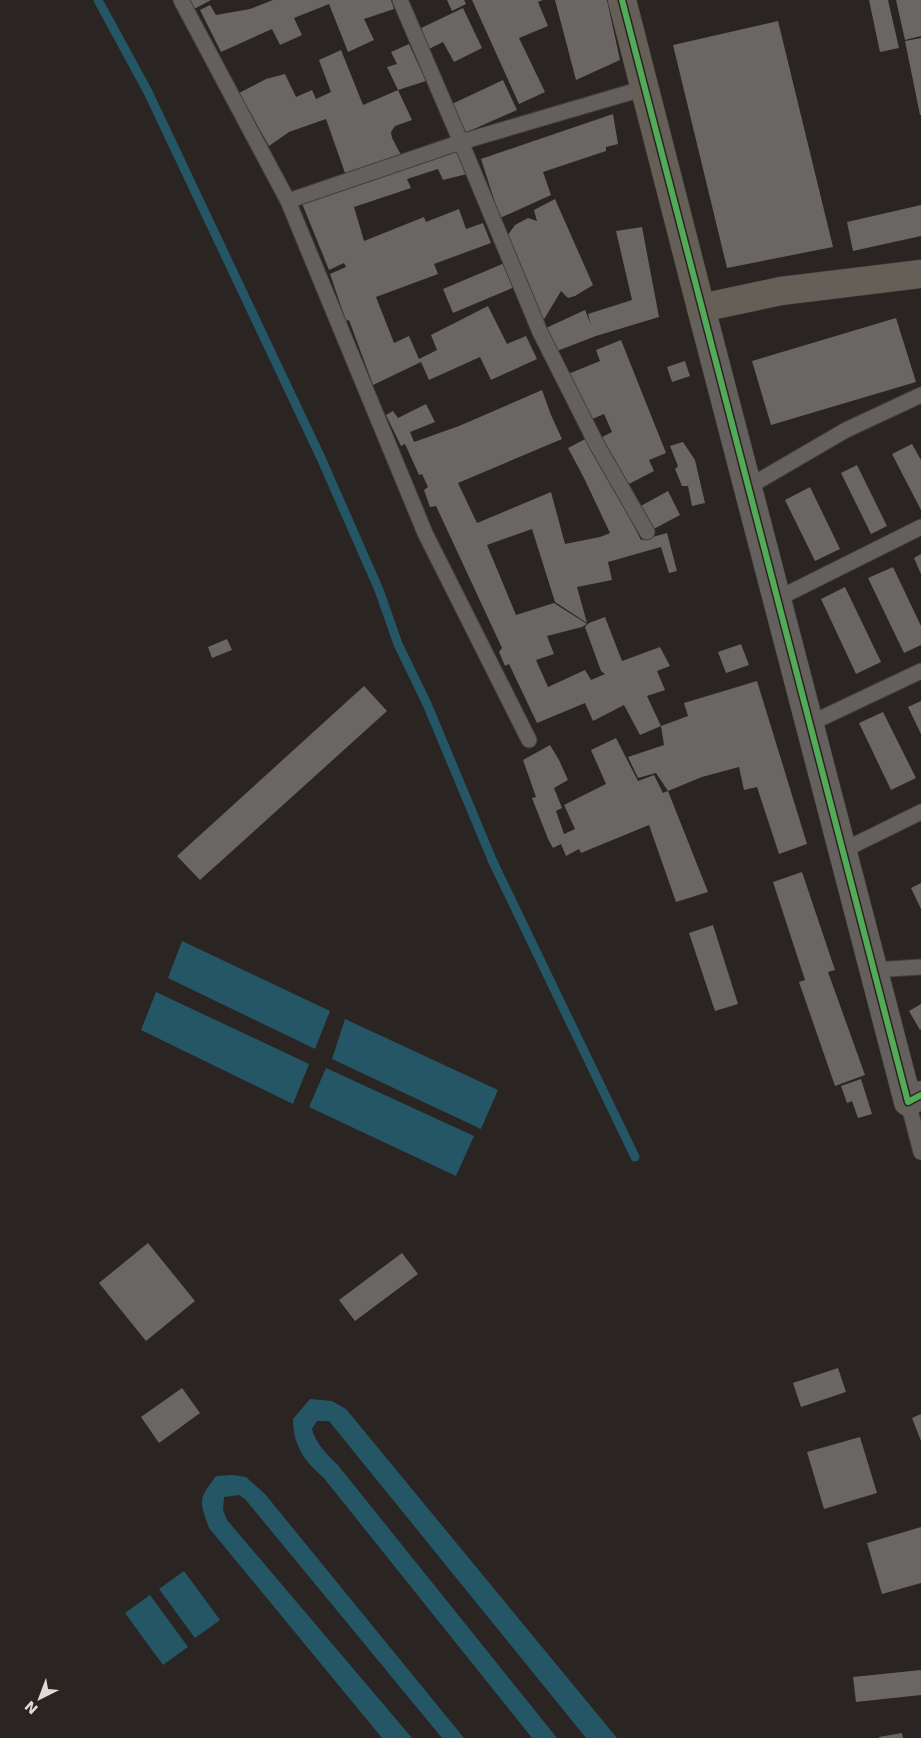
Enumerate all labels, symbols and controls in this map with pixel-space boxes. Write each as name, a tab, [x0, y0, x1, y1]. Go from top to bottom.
north arrow	[15, 1673, 65, 1723]
text: N	[22, 1698, 41, 1718]

